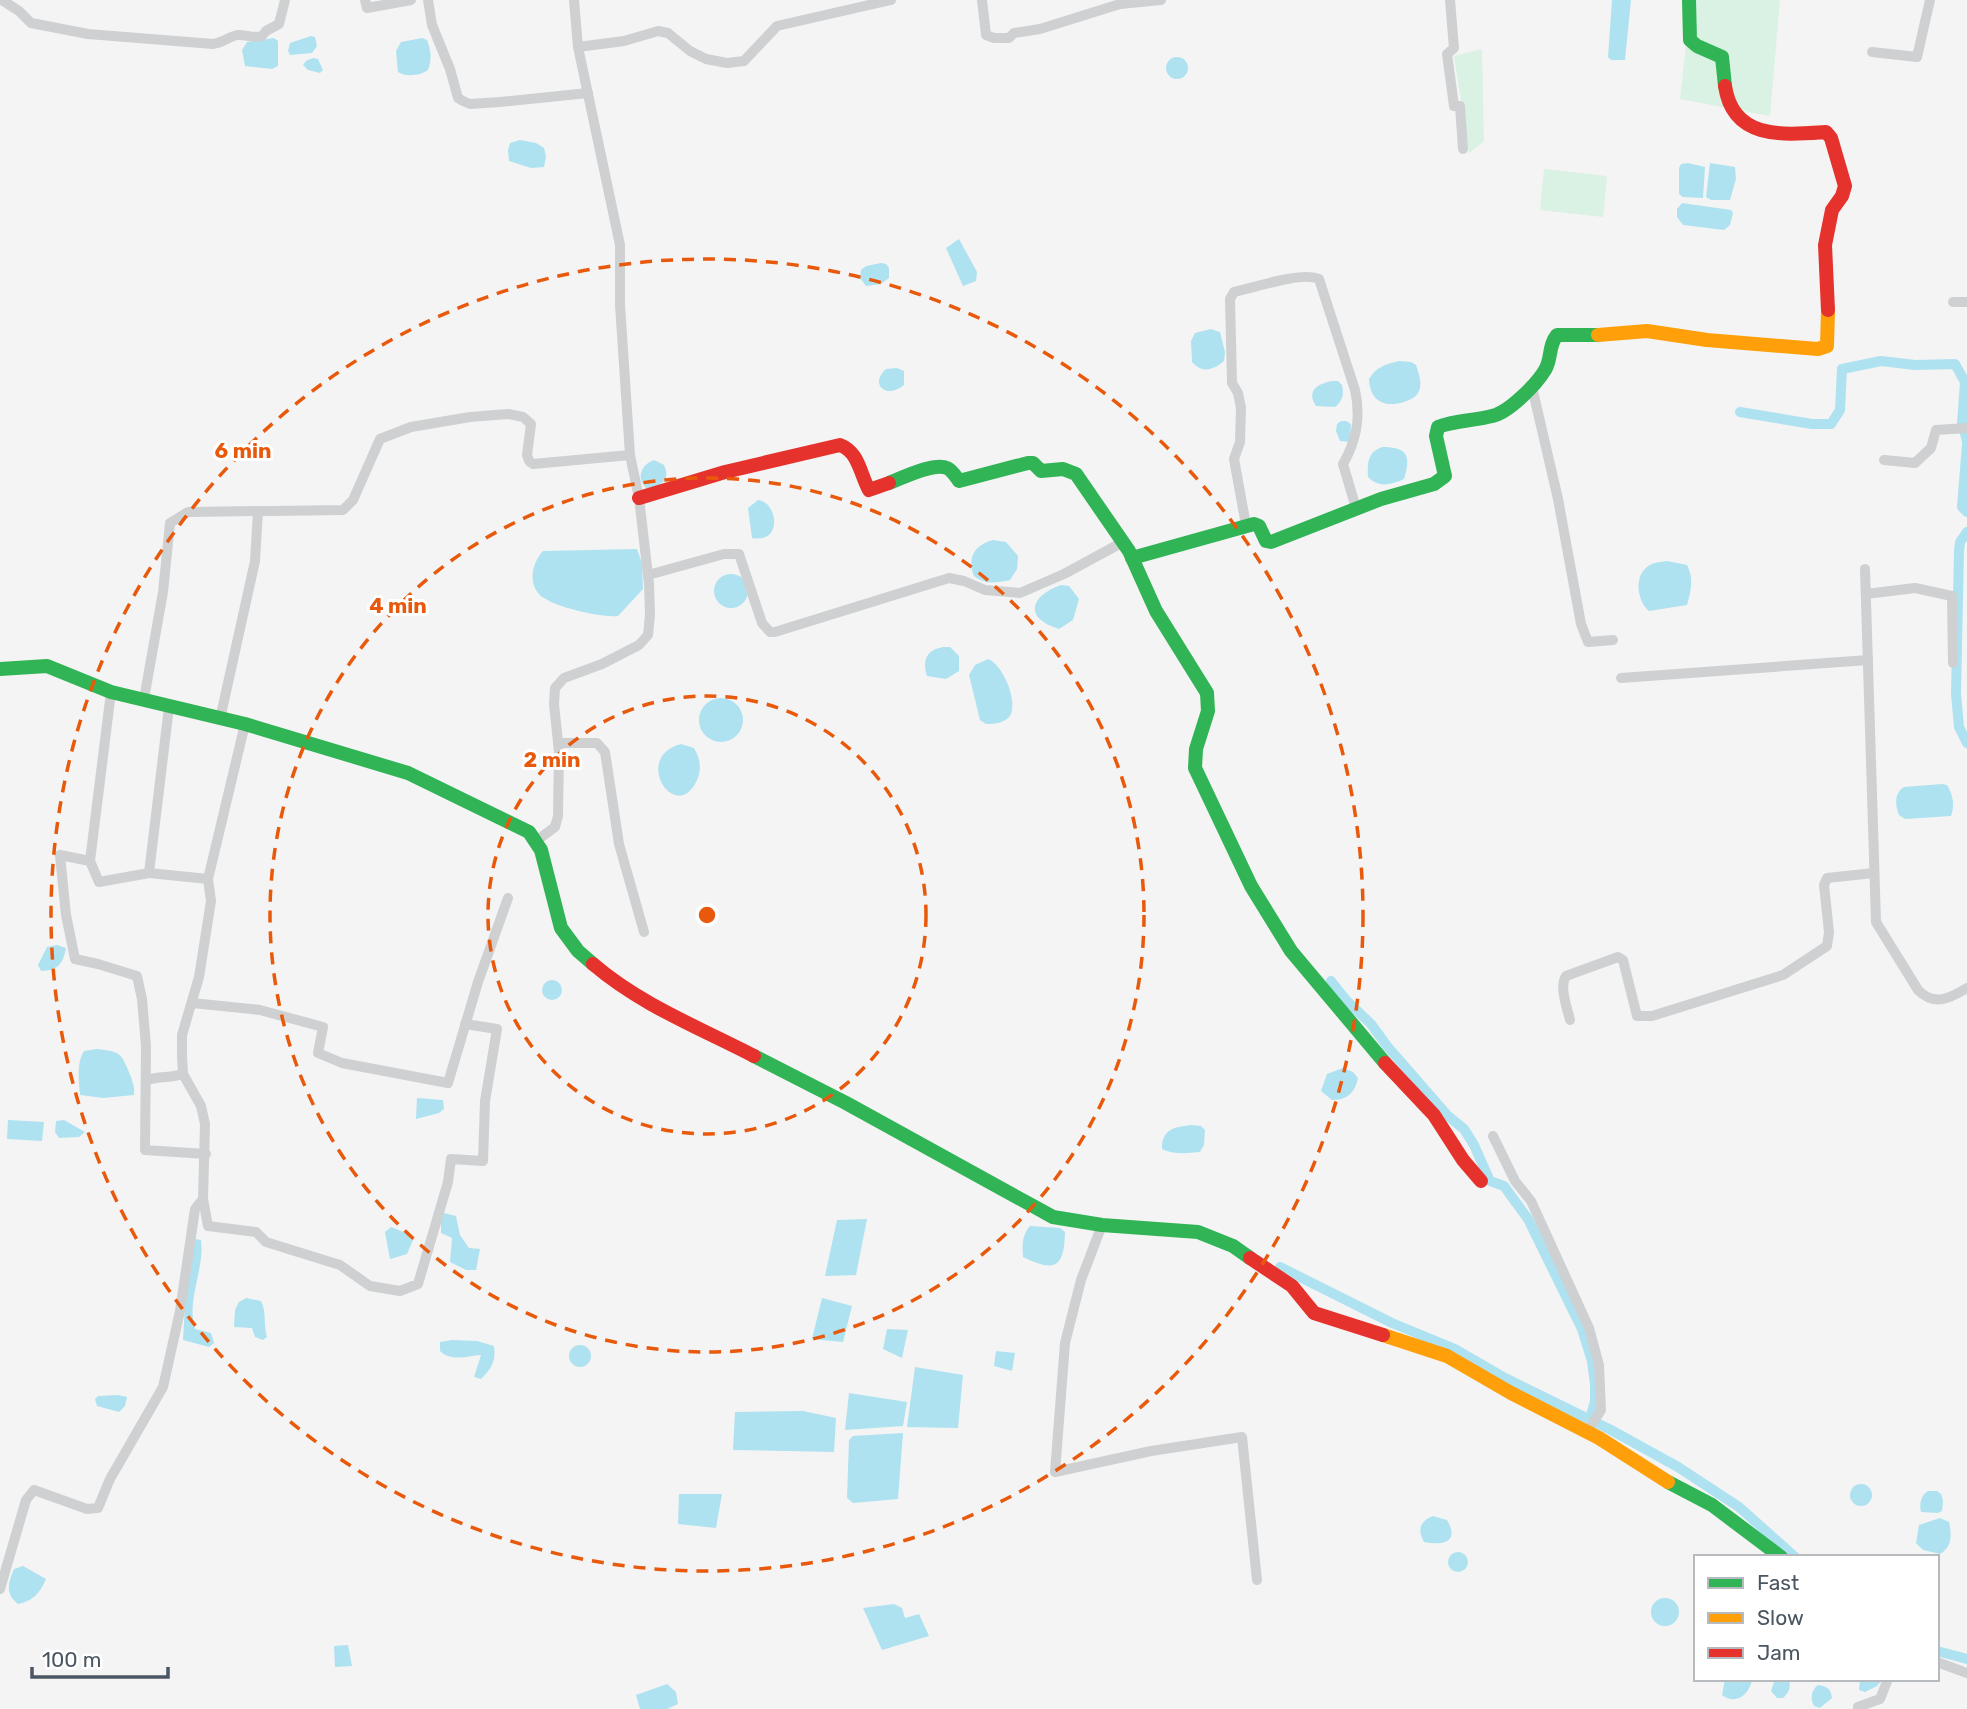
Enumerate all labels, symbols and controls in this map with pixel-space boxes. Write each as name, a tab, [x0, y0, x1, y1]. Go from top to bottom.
text: 6 min	[215, 438, 271, 463]
text: 4 min	[369, 593, 427, 618]
text: 2 min	[524, 747, 580, 772]
centre of rings	[695, 903, 719, 927]
legend	[1694, 1555, 1939, 1681]
text: Fast	[1757, 1570, 1799, 1595]
text: Slow	[1757, 1605, 1804, 1630]
scale bar	[32, 1636, 168, 1680]
text: Jam	[1757, 1640, 1801, 1665]
text: 100 m	[42, 1647, 101, 1672]

